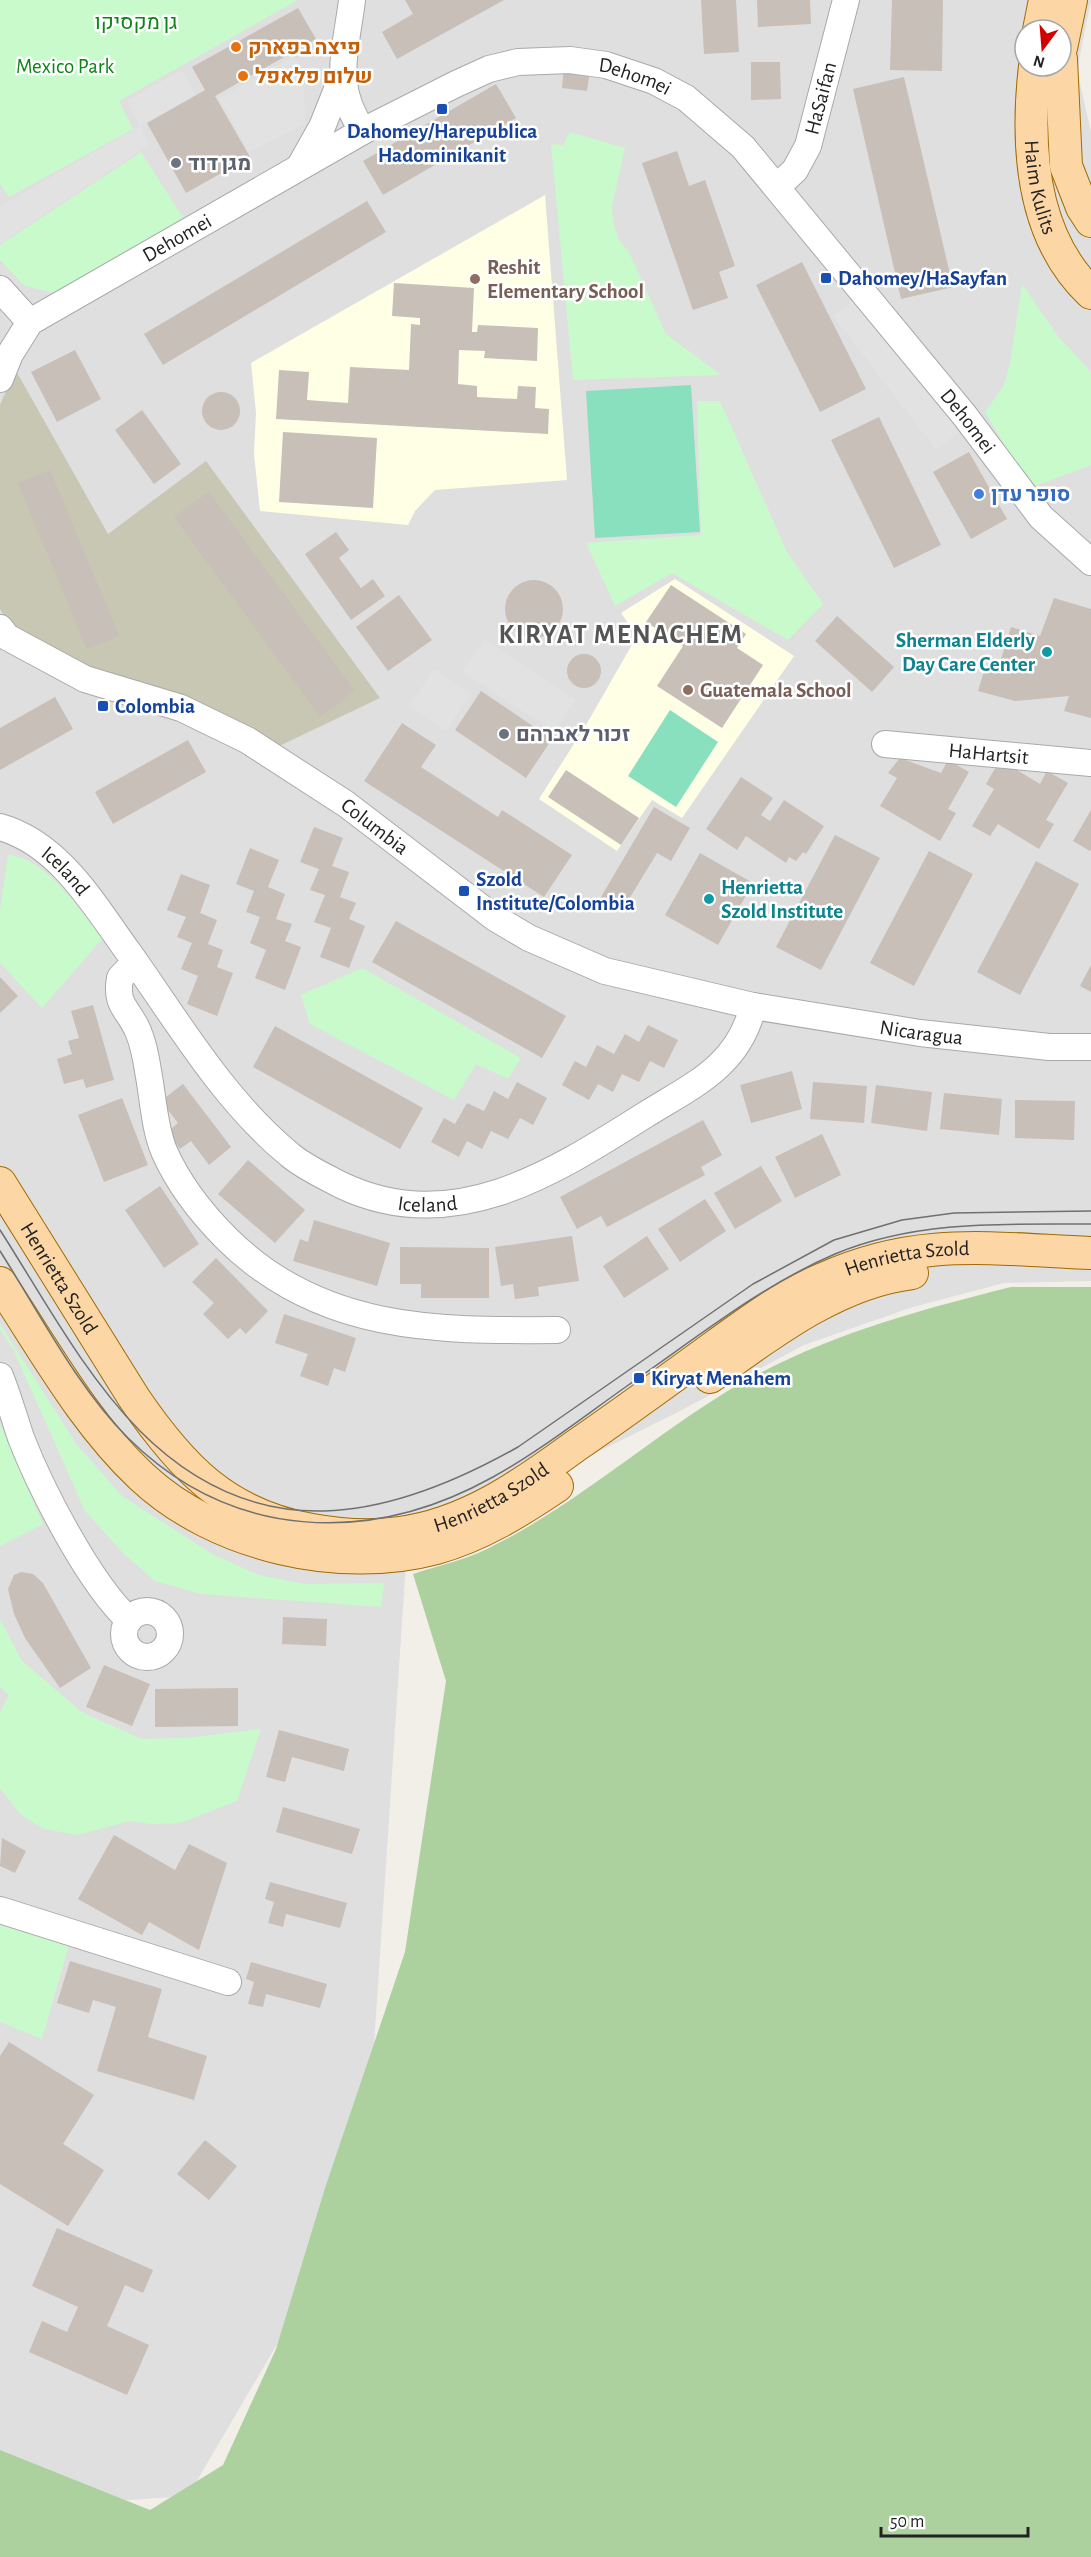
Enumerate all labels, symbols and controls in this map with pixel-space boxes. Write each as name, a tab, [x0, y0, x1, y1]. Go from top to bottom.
park label: גן מקסיקו	[95, 12, 177, 33]
north arrow	[1013, 18, 1073, 78]
place label: פיצה בפארק	[248, 37, 361, 58]
marker: פיצה בפארק	[229, 40, 243, 54]
text: N	[1032, 52, 1047, 71]
street label: Dehomei	[597, 54, 675, 99]
park label: Mexico Park	[16, 56, 114, 77]
street label: HaSaifan	[801, 60, 840, 137]
place label: שלום פלאפל	[255, 66, 373, 87]
marker: שלום פלאפל	[236, 69, 250, 83]
marker: Dahomey/Harepublica Hadominikanit	[435, 102, 449, 116]
place label: Dahomey/Harepublica Hadominikanit	[347, 121, 537, 166]
street label: Haim Kulits	[1021, 139, 1060, 237]
place label: מגן דוד	[188, 153, 251, 174]
marker: מגן דוד	[169, 156, 183, 170]
street label: Dehomei	[139, 210, 215, 266]
place label: Reshit Elementary School	[487, 257, 644, 302]
place label: Dahomey/HaSayfan	[838, 268, 1007, 289]
marker: Dahomey/HaSayfan	[819, 271, 833, 285]
marker: Reshit Elementary School	[468, 272, 482, 286]
street label: Dehomei	[937, 385, 1000, 457]
place label: סופר עדן	[991, 484, 1070, 505]
marker: סופר עדן	[972, 487, 986, 501]
district label: KIRYAT MENACHEM	[498, 621, 744, 648]
place label: Sherman Elderly Day Care Center	[896, 630, 1036, 675]
marker: Sherman Elderly Day Care Center	[1040, 645, 1054, 659]
place label: Guatemala School	[700, 680, 852, 701]
marker: Guatemala School	[681, 683, 695, 697]
place label: Colombia	[115, 696, 195, 717]
marker: Colombia	[96, 699, 110, 713]
place label: זכור לאברהם	[516, 724, 630, 745]
marker: זכור לאברהם	[497, 727, 511, 741]
street label: HaHartsit	[948, 739, 1030, 768]
street label: Columbia	[337, 794, 413, 859]
street label: Iceland	[38, 842, 94, 899]
place label: Szold Institute/Colombia	[476, 869, 635, 914]
place label: Henrietta Szold Institute	[721, 877, 843, 922]
marker: Szold Institute/Colombia	[457, 884, 471, 898]
marker: Henrietta Szold Institute	[702, 892, 716, 906]
street label: Nicaragua	[878, 1016, 964, 1048]
street label: Iceland	[396, 1192, 459, 1215]
street label: Henrietta Szold	[17, 1219, 102, 1338]
street label: Henrietta Szold	[842, 1238, 970, 1280]
place label: Kiryat Menahem	[651, 1368, 791, 1389]
marker: Kiryat Menahem	[632, 1371, 646, 1385]
street label: Henrietta Szold	[431, 1458, 552, 1536]
scale bar	[881, 2500, 1028, 2538]
text: 50 m	[890, 2513, 924, 2531]

